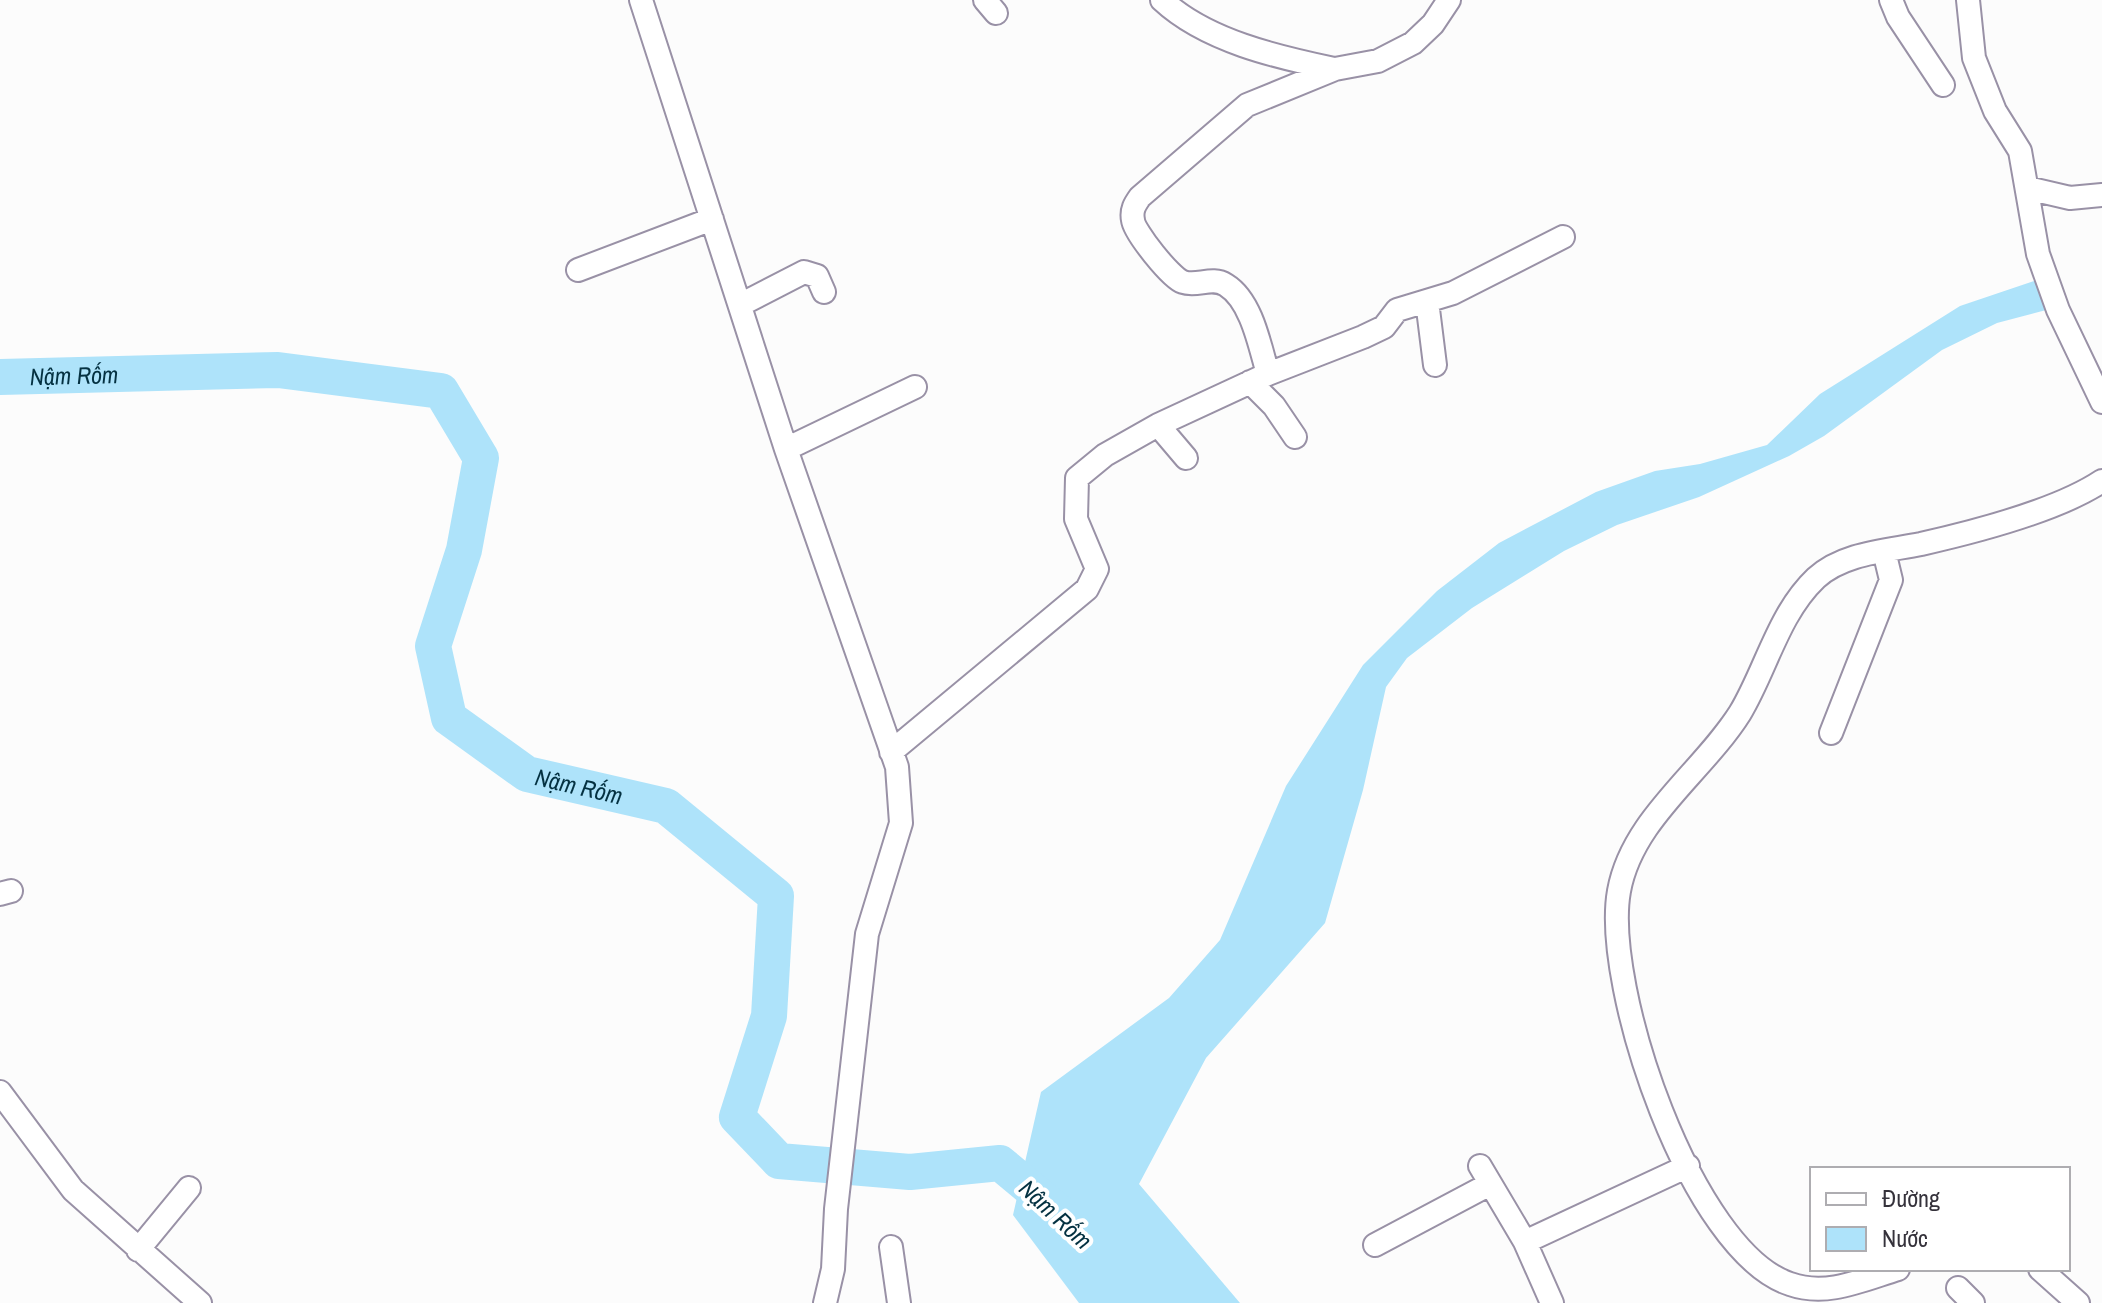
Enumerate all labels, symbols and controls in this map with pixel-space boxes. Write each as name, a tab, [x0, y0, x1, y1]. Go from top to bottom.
water label: Nậm Rốm	[29, 358, 119, 392]
water label: Nậm Rốm	[532, 760, 626, 811]
legend	[1810, 1167, 2070, 1271]
water label: Nậm Rốm	[1013, 1172, 1099, 1256]
text: Đường	[1882, 1182, 1940, 1214]
text: Nước	[1882, 1222, 1928, 1254]

